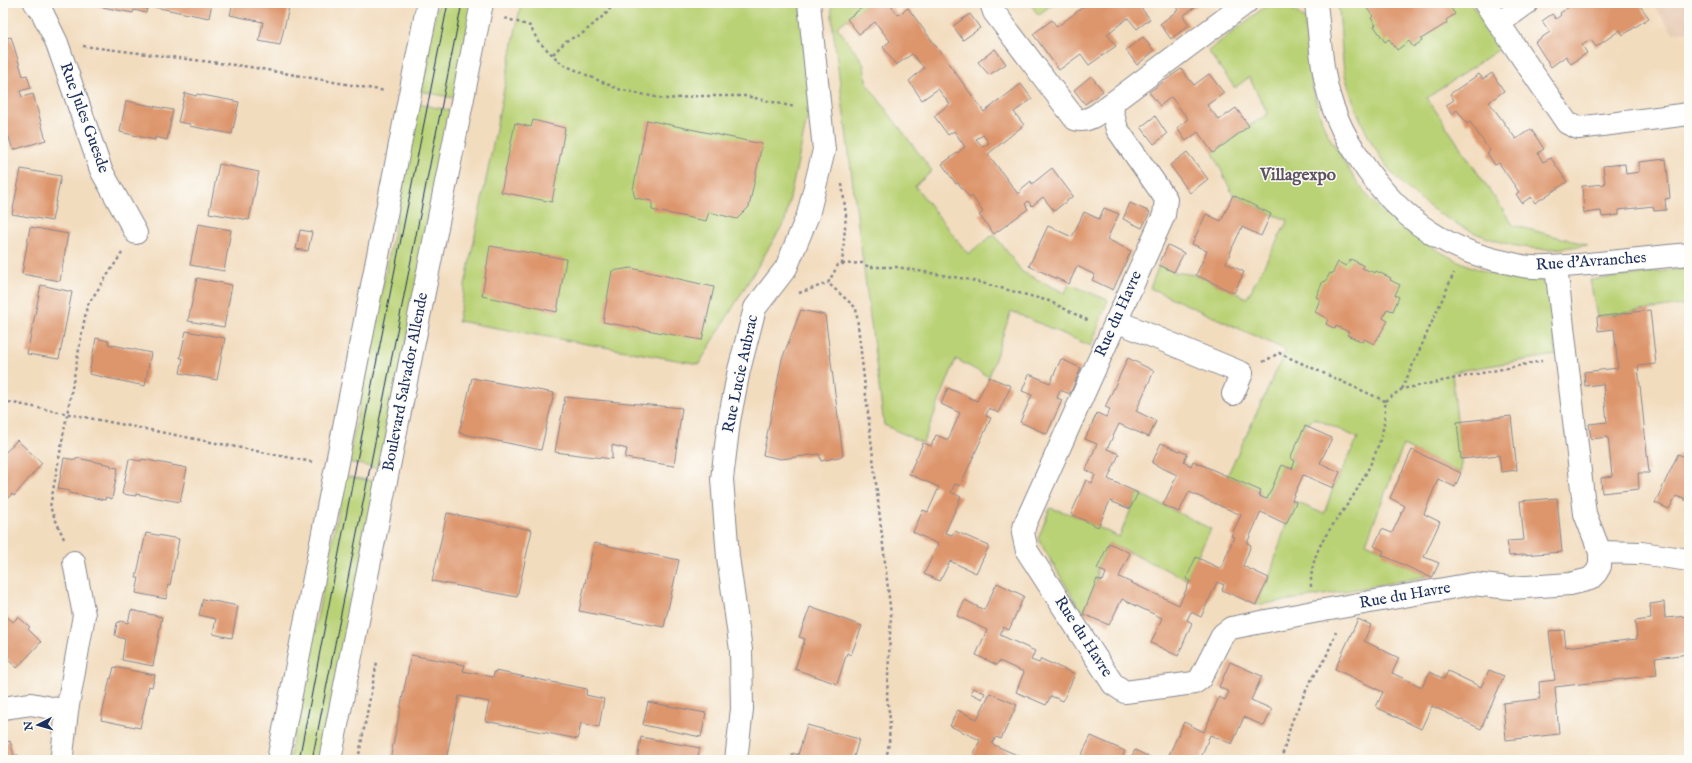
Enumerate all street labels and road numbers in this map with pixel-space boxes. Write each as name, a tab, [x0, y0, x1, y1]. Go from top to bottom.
street label: Rue Jules Guesde	[55, 60, 113, 176]
street label: Rue d'Avranches	[1535, 248, 1647, 276]
street label: Rue du Havre	[1091, 268, 1147, 360]
street label: Boulevard Salvador Allende	[379, 291, 433, 473]
street label: Rue Lucie Aubrac	[719, 313, 763, 435]
street label: Rue du Havre	[1358, 578, 1452, 614]
street label: Rue du Havre	[1049, 593, 1117, 681]

